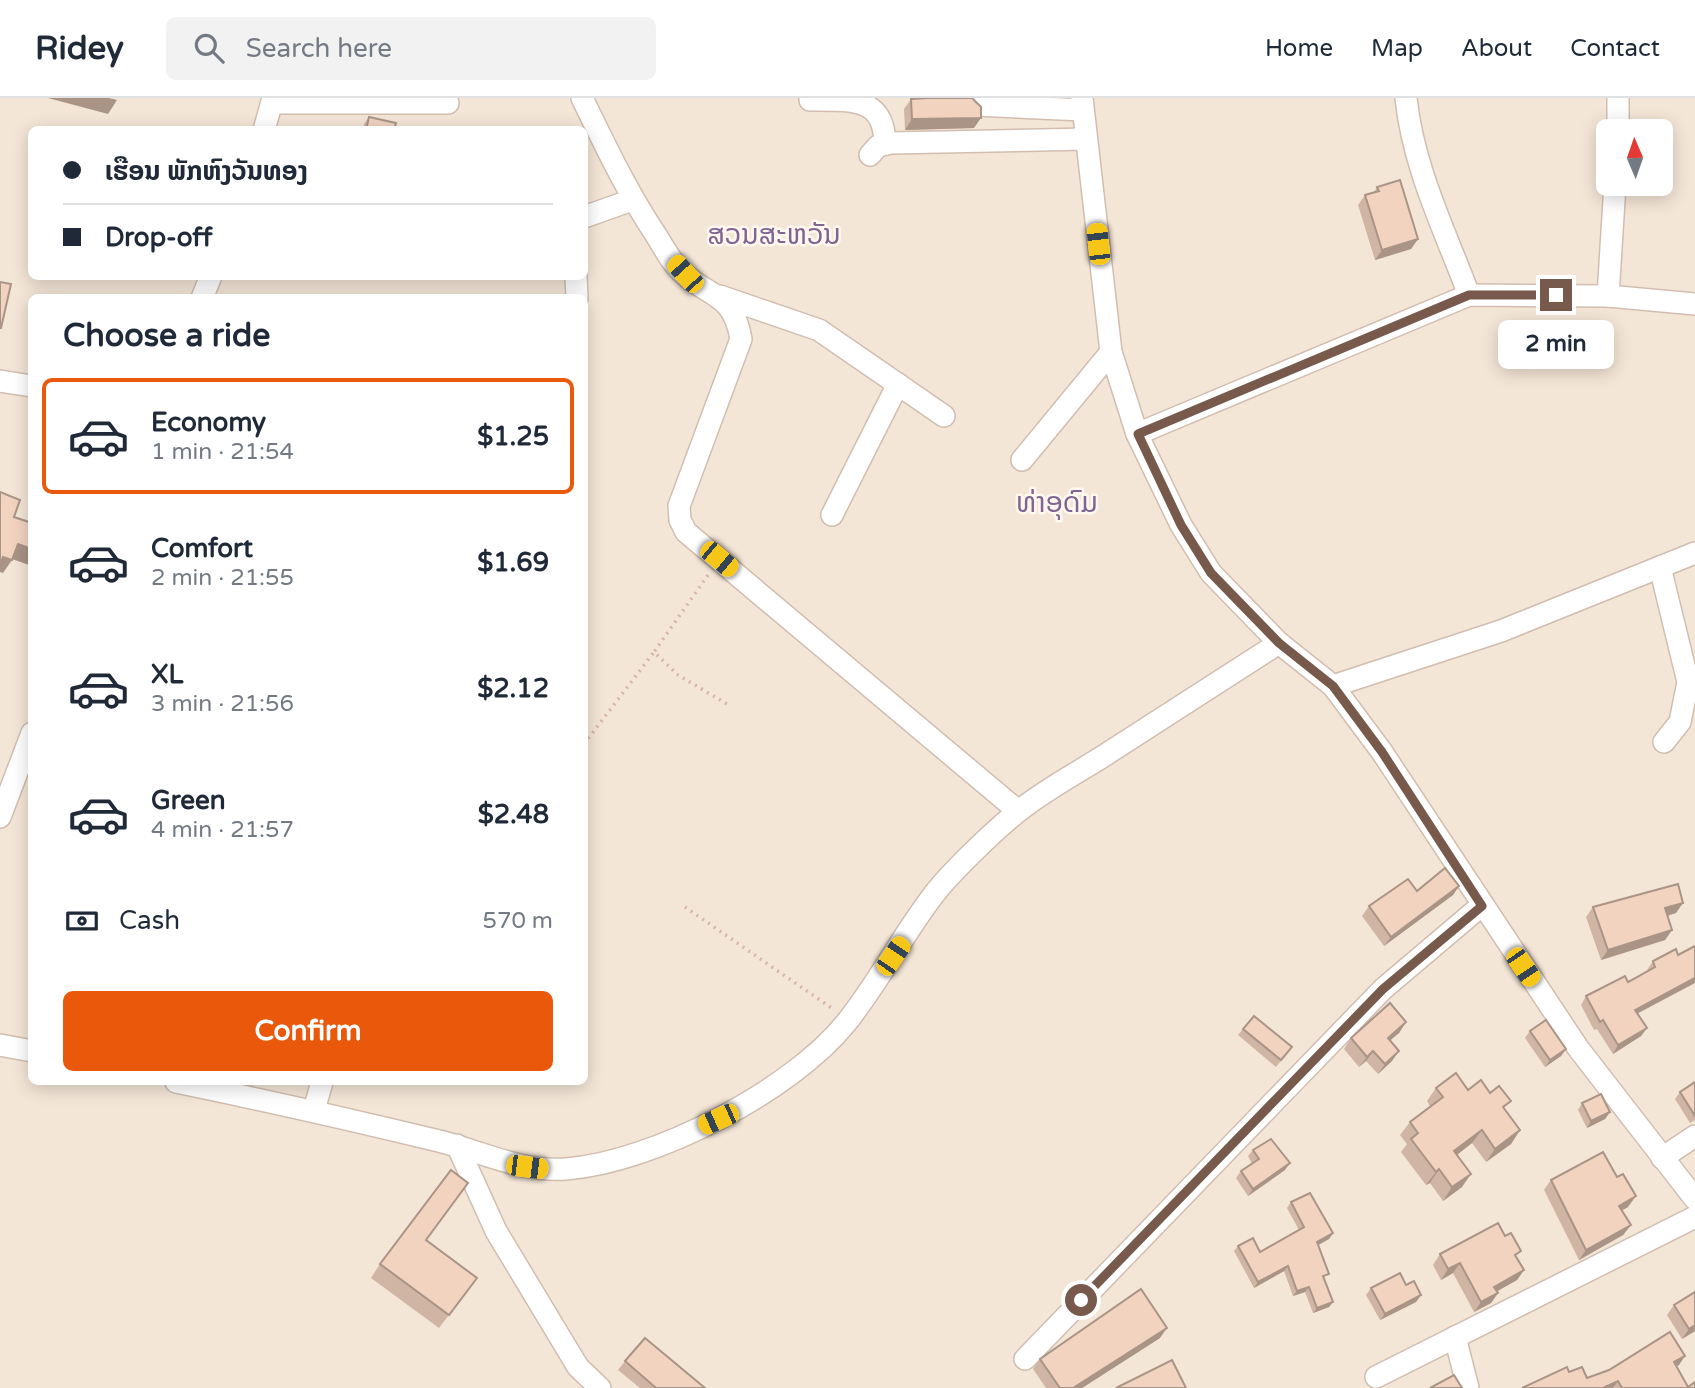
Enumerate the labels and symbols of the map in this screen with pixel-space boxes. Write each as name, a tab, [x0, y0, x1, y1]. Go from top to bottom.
north arrow	[1596, 119, 1673, 196]
district label: ສວນສະຫວັນ	[707, 218, 841, 252]
car	[1086, 222, 1111, 266]
car	[664, 251, 707, 297]
route end	[1540, 279, 1572, 311]
callout: 2 min	[1498, 320, 1614, 368]
district label: ທ່າອຸດົມ	[1016, 486, 1098, 520]
car	[697, 537, 742, 581]
car	[873, 933, 914, 979]
car	[1503, 944, 1544, 990]
car	[695, 1101, 742, 1137]
car	[505, 1154, 550, 1180]
route start	[1065, 1284, 1097, 1316]

